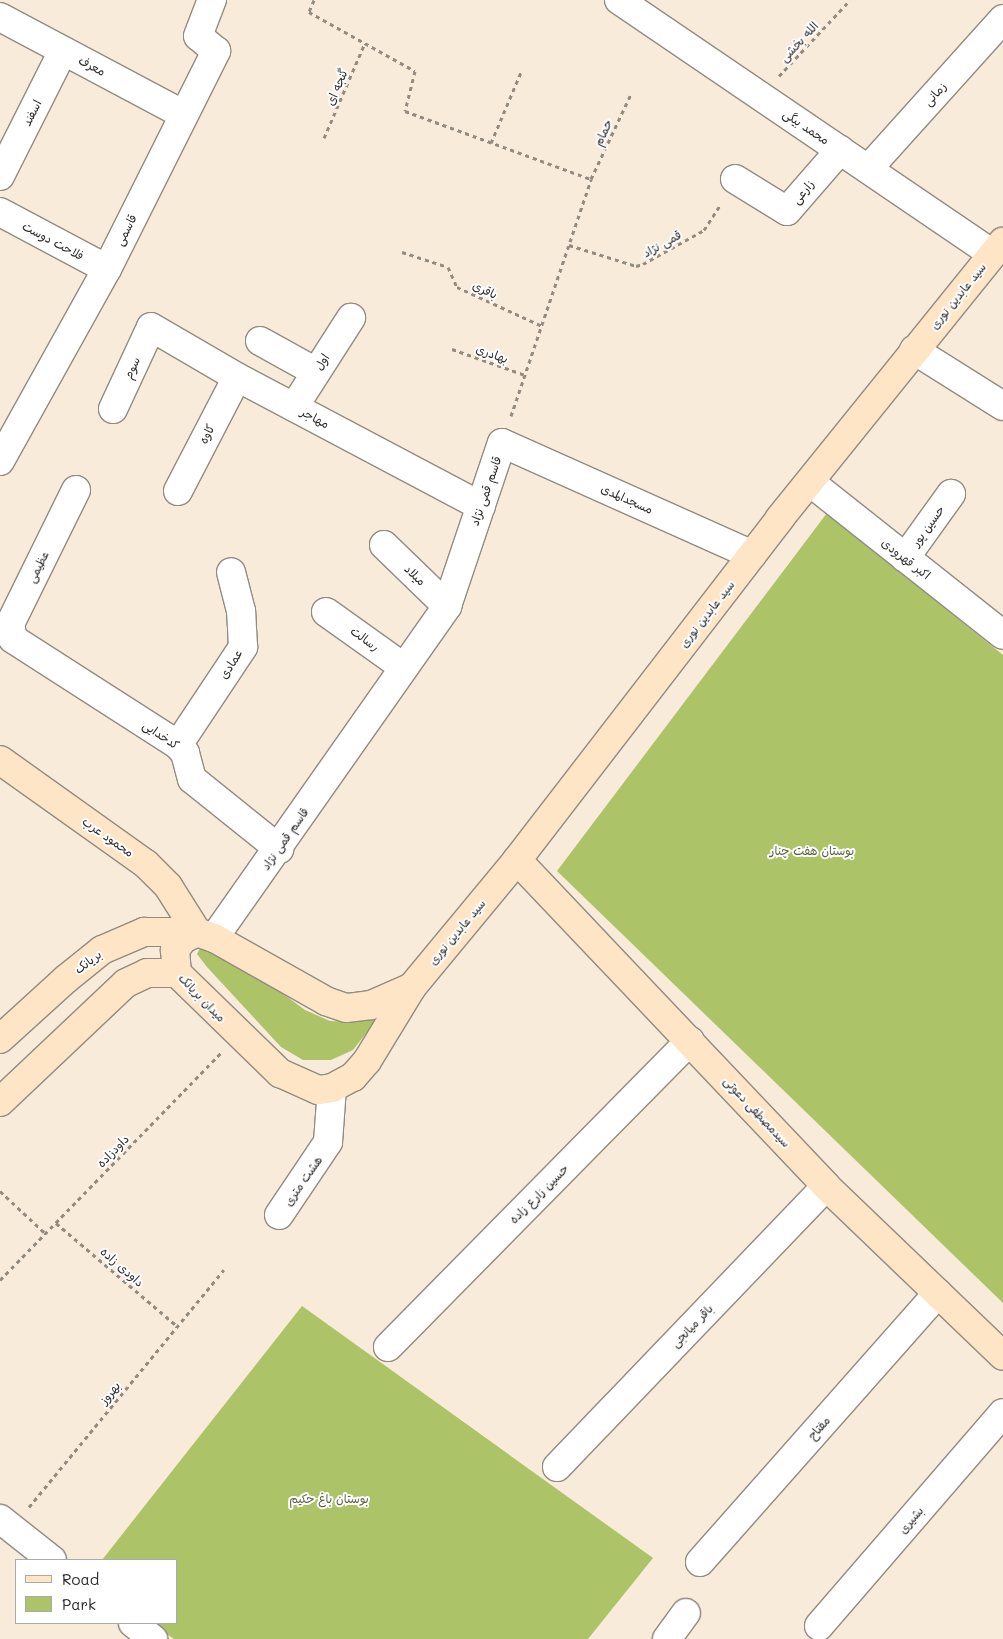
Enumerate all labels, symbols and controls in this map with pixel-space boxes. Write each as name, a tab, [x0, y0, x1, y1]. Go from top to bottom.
street label: الله بخشی	[777, 19, 821, 65]
street label: معرف	[76, 53, 108, 79]
street label: گنجه ای	[323, 66, 351, 108]
street label: زمانی	[921, 79, 949, 109]
street label: اسفند	[19, 98, 45, 128]
street label: محمد بیگی	[780, 106, 832, 148]
street label: حمام	[591, 118, 615, 148]
street label: زارعی	[789, 177, 817, 207]
street label: قاسمی	[112, 212, 140, 248]
street label: فلاحت دوست	[20, 219, 86, 263]
street label: قمی نژاد	[640, 228, 684, 260]
street label: سید عابدین نوری	[927, 260, 989, 332]
street label: باقری	[470, 278, 500, 302]
street label: بهادری	[474, 342, 510, 366]
street label: اول	[311, 351, 333, 373]
street label: سوم	[121, 355, 143, 381]
street label: مهاجر	[298, 405, 332, 431]
street label: کاوه	[196, 422, 218, 446]
street label: قاسم قمی نژاد	[467, 454, 505, 528]
street label: مسجدالمدی	[599, 481, 655, 517]
street label: حسین پور	[908, 503, 948, 549]
street label: اکبر قهرودی	[879, 535, 933, 583]
street label: عظیمی	[24, 549, 52, 585]
street label: میلاد	[401, 562, 429, 588]
street label: سید عابدین نوری	[676, 578, 738, 650]
street label: رسالت	[348, 624, 382, 654]
street label: عمادی	[216, 646, 246, 682]
street label: کدخدایی	[140, 718, 182, 752]
street label: قاسم قمی نژاد	[258, 805, 312, 873]
street label: محمود عرب	[80, 814, 136, 860]
park label: بوستان هفت چنار	[770, 844, 854, 858]
street label: سید عابدین نوری	[425, 896, 489, 968]
street label: بریانک	[72, 947, 104, 977]
street label: میدان بریانک	[176, 971, 228, 1025]
street label: سیدمصطفی دعوتی	[721, 1074, 793, 1150]
street label: داودزاده	[94, 1132, 132, 1170]
street label: هشت متری	[281, 1153, 325, 1209]
street label: حسین زارع زاده	[506, 1161, 572, 1227]
street label: داودی زاده	[97, 1244, 147, 1290]
street label: باقر میانجی	[668, 1302, 716, 1350]
street label: بهروز	[97, 1379, 123, 1407]
street label: مفتاح	[805, 1413, 833, 1443]
park label: بوستان باغ حکیم	[289, 1492, 369, 1506]
street label: بشیری	[895, 1504, 927, 1536]
legend	[15, 1559, 178, 1624]
text: Road	[62, 1569, 99, 1589]
text: Park	[62, 1594, 96, 1614]

